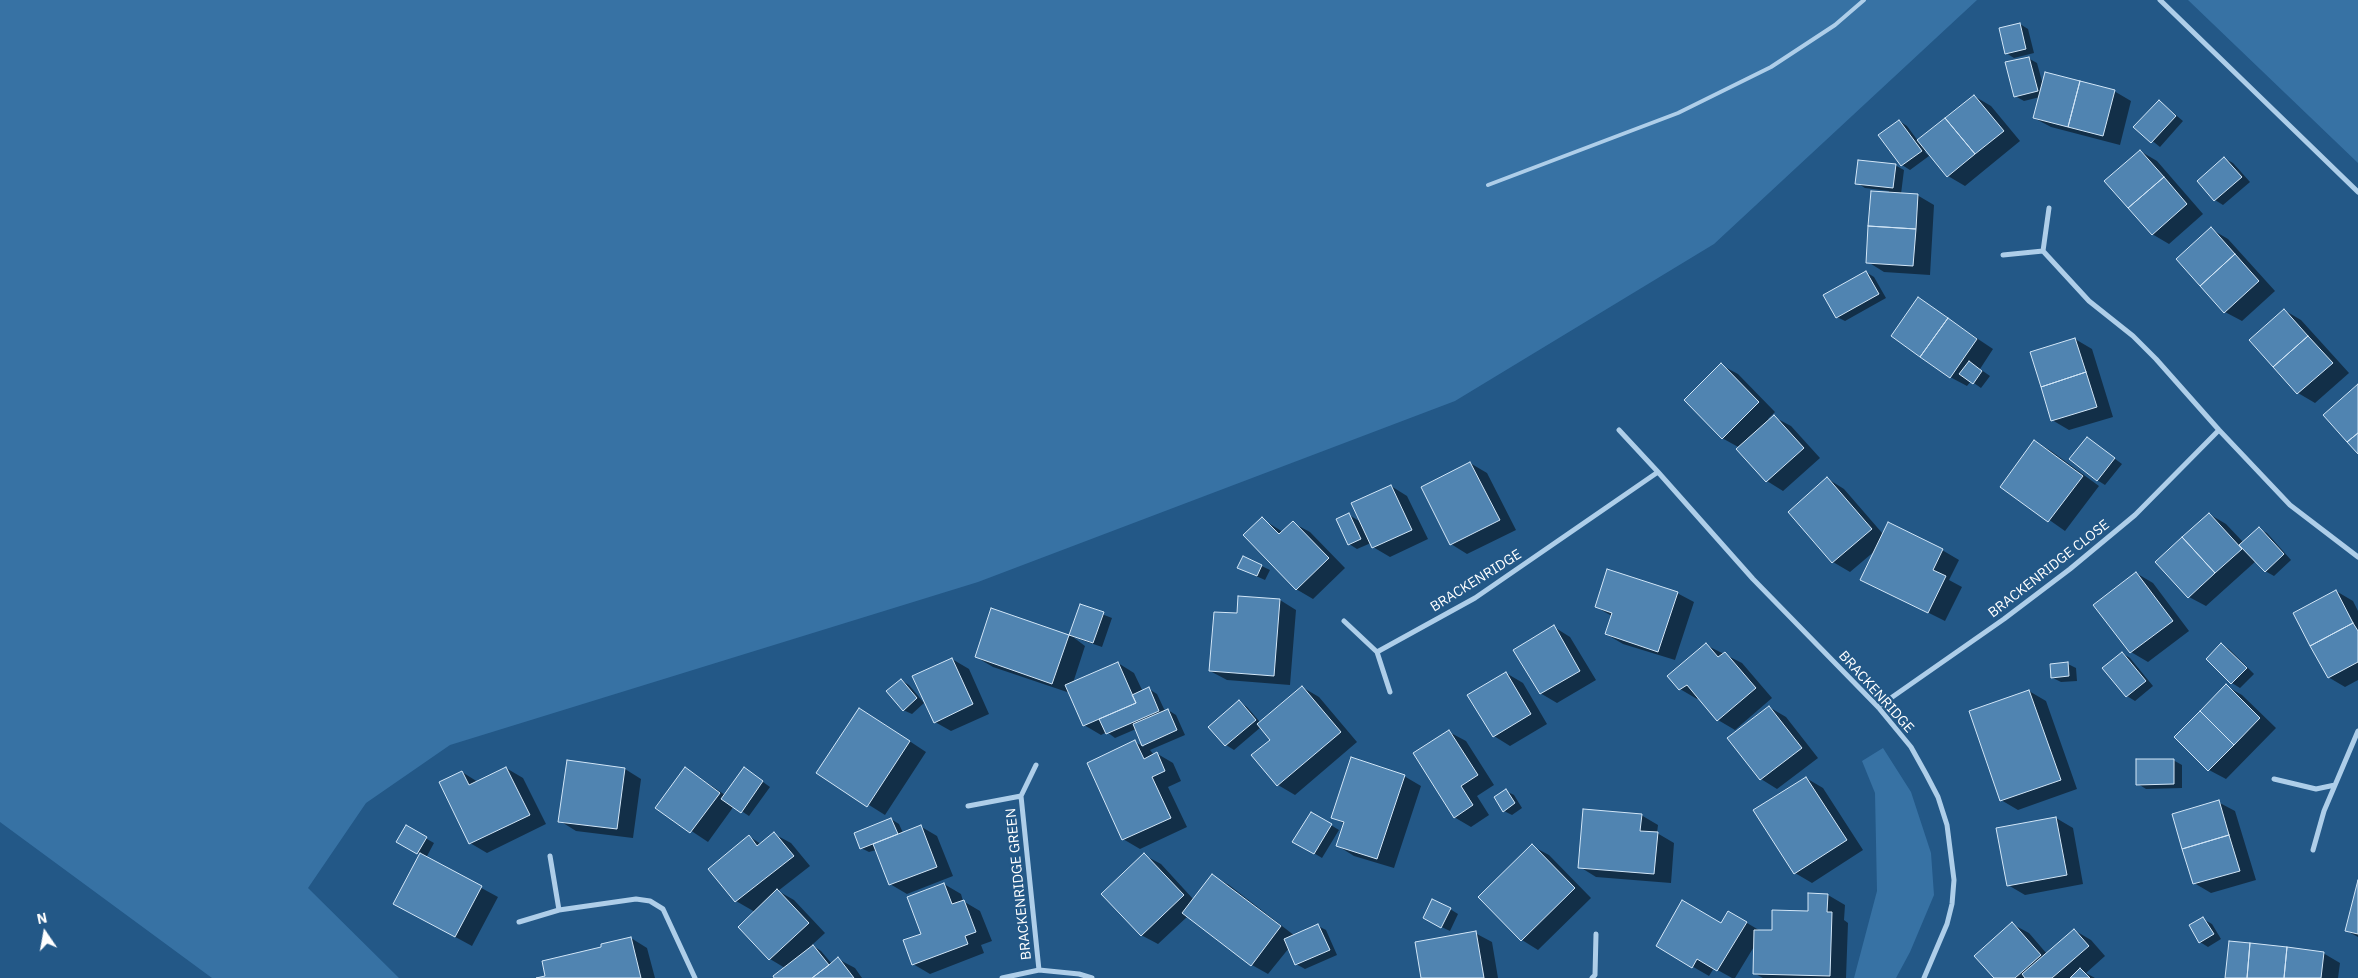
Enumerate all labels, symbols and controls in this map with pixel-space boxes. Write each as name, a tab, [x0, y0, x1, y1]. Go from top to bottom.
street label: BRACKENRIDGE CLOSE	[1985, 516, 2113, 622]
street label: BRACKENRIDGE	[1427, 546, 1525, 616]
street label: BRACKENRIDGE	[1835, 648, 1917, 736]
street label: BRACKENRIDGE GREEN	[1003, 807, 1035, 961]
north arrow	[20, 908, 70, 958]
text: N	[35, 908, 49, 928]

